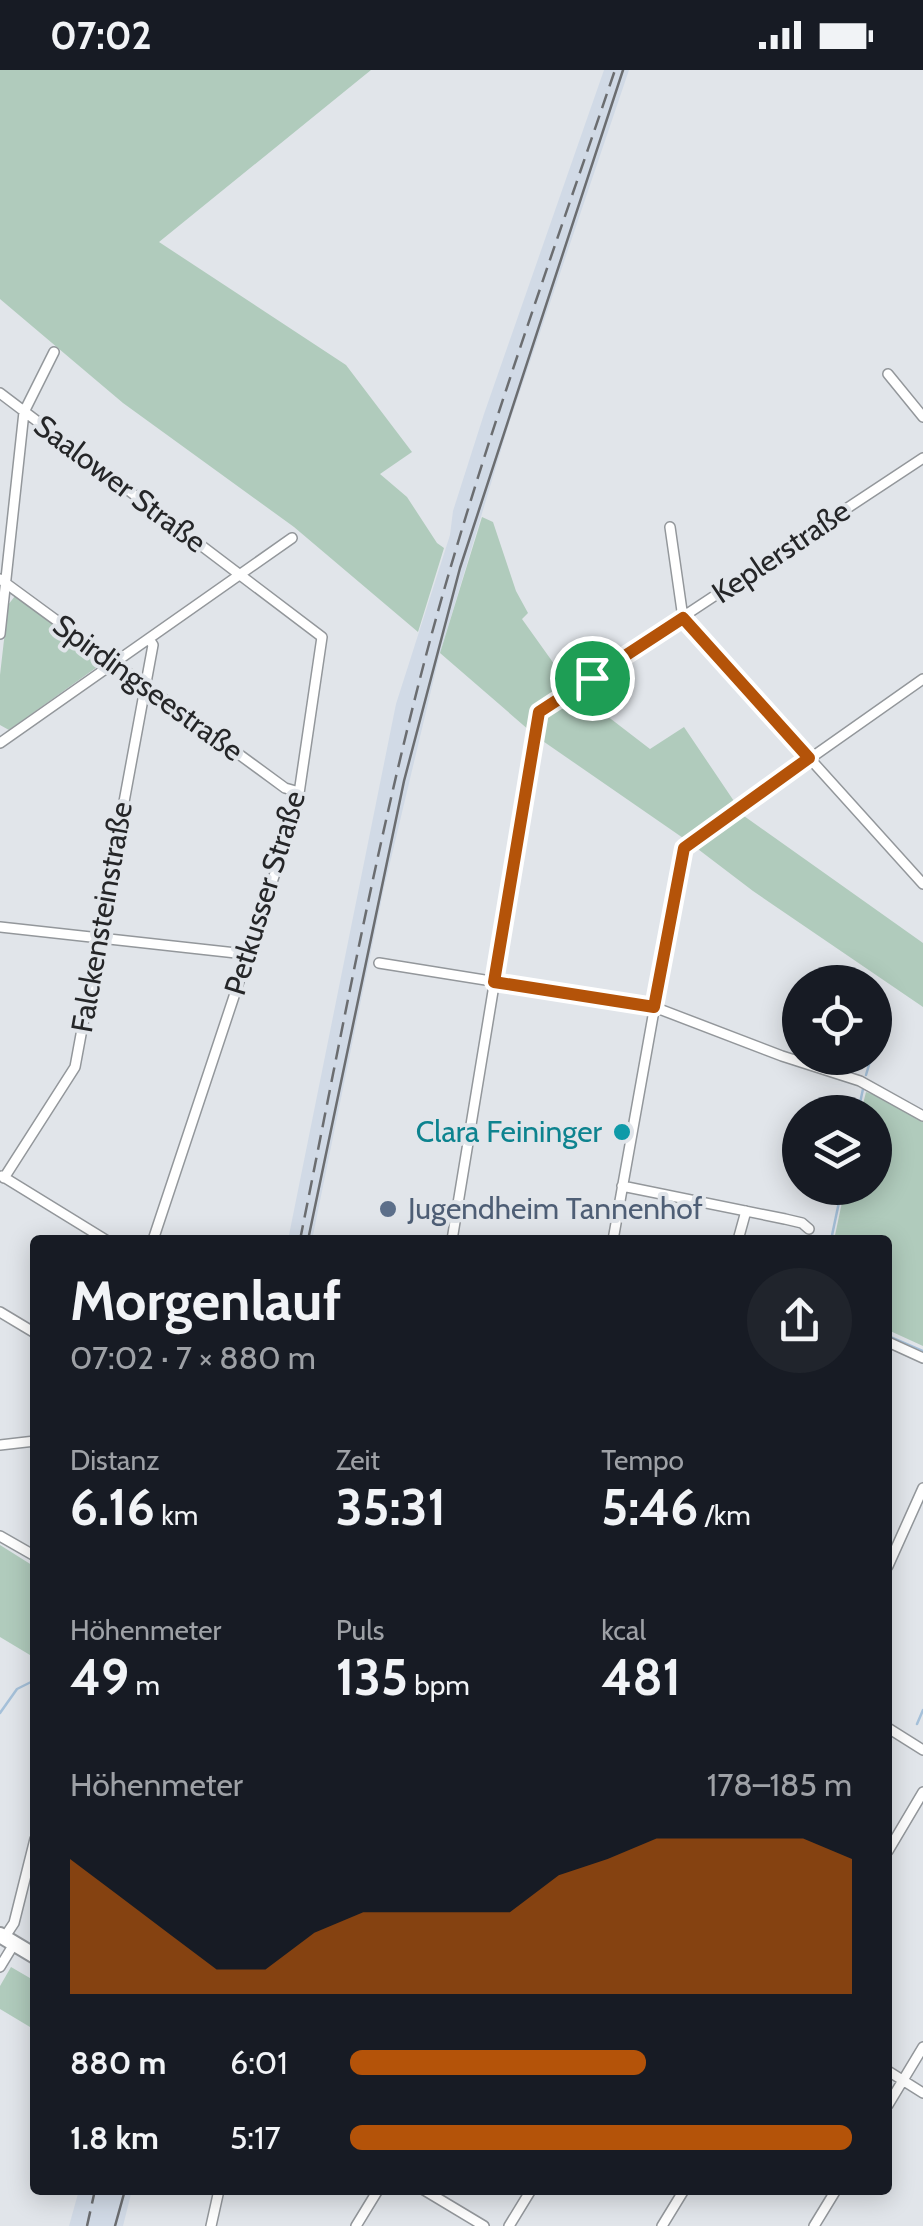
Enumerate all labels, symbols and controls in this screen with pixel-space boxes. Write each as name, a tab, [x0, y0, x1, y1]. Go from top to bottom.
text: 07:02	[50, 12, 152, 59]
street label: Saalower Straße	[27, 407, 214, 560]
street label: Keplerstraße	[705, 492, 857, 611]
street label: Spirdingseestraße	[46, 606, 251, 769]
pin	[550, 636, 635, 721]
icon: arrive	[565, 651, 620, 706]
street label: Petkusser Straße	[216, 786, 313, 999]
street label: Falckensteinstraße	[63, 799, 140, 1035]
map controls	[782, 965, 892, 1205]
button: locate	[782, 965, 892, 1075]
button: layers	[782, 1095, 892, 1205]
place label: Clara Feininger	[416, 1113, 603, 1150]
marker: Clara Feininger	[611, 1121, 633, 1143]
place label: Jugendheim Tannenhof	[407, 1190, 703, 1227]
marker: Jugendheim Tannenhof	[377, 1198, 399, 1220]
text: Morgenlauf	[70, 1267, 341, 1334]
button: share	[747, 1268, 852, 1373]
text: 07:02 · 7 × 880 m	[70, 1338, 316, 1377]
text: Distanz	[70, 1443, 159, 1477]
text: Zeit	[336, 1443, 380, 1477]
text: Tempo	[601, 1443, 684, 1477]
text: 6.16	[70, 1477, 155, 1538]
text: 35:31	[336, 1477, 446, 1538]
text: 5:46	[601, 1477, 698, 1538]
text: km	[155, 1498, 198, 1532]
text: /km	[698, 1498, 751, 1532]
text: Höhenmeter	[70, 1613, 221, 1647]
text: Puls	[336, 1613, 384, 1647]
text: kcal	[601, 1613, 646, 1647]
text: 49	[70, 1647, 129, 1708]
text: 135	[336, 1647, 408, 1708]
text: 481	[601, 1647, 681, 1708]
text: m	[129, 1668, 160, 1702]
text: bpm	[408, 1668, 470, 1702]
text: Höhenmeter	[70, 1765, 243, 1804]
text: 178–185 m	[707, 1765, 852, 1804]
text: 880 m	[70, 2043, 166, 2082]
text: 6:01	[230, 2043, 288, 2082]
text: 1.8 km	[70, 2118, 159, 2157]
text: 5:17	[230, 2118, 281, 2157]

